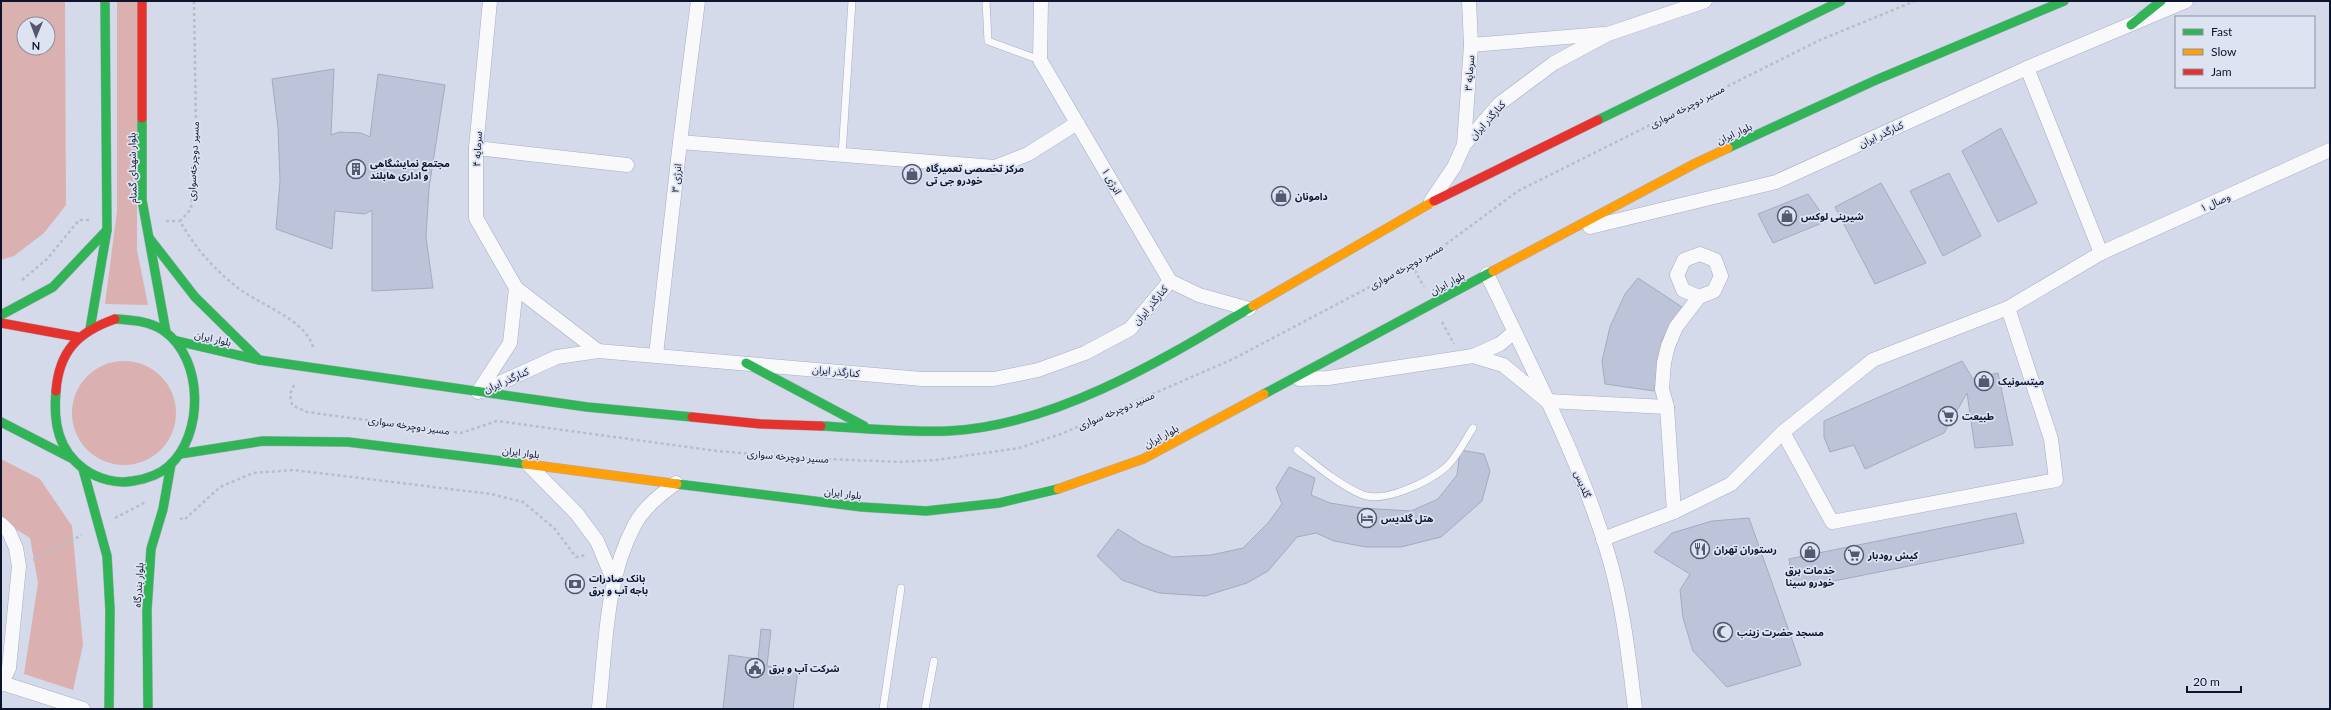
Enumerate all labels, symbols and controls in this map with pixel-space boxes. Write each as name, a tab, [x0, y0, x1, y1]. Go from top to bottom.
north arrow	[16, 16, 56, 56]
legend	[2175, 16, 2315, 88]
text: Fast	[2211, 24, 2233, 39]
text: N	[31, 40, 40, 53]
text: Slow	[2211, 44, 2237, 59]
street label: سرمایه ۳	[1462, 55, 1477, 91]
text: Jam	[2211, 64, 2232, 79]
street label: مسیر دوچرخه سواری	[1648, 82, 1727, 131]
street label: کنارگذر ایران	[1467, 98, 1509, 142]
street label: کنارگذر ایران	[1857, 118, 1906, 150]
street label: بلوار ایران	[1715, 120, 1754, 147]
street label: مسیر دوچرخه‌سواری	[185, 121, 202, 201]
street label: سرمایه ۴	[470, 131, 485, 167]
street label: بلوار شهدای گمنام	[125, 132, 142, 204]
place label: مجتمع نمایشگاهی و اداری هابلند	[370, 157, 450, 182]
building icon: مجتمع نمایشگاهی و اداری هابلند	[345, 158, 367, 180]
place label: مرکز تخصصی تعمیرگاه خودرو جی تی	[926, 162, 1024, 187]
street label: انرژی ۳	[669, 163, 684, 193]
shop icon: مرکز تخصصی تعمیرگاه خودرو جی تی	[901, 163, 923, 185]
street label: انرژی ۱	[1099, 166, 1124, 197]
shop icon: دامونان	[1270, 185, 1292, 207]
place label: دامونان	[1295, 190, 1328, 203]
street label: وصال ۱	[2198, 190, 2232, 215]
shop icon: شيرينی لوكس	[1776, 205, 1798, 227]
place label: شيرينی لوكس	[1801, 210, 1864, 223]
street label: مسیر دوچرخه سواری	[1367, 241, 1445, 292]
street label: بلوار ایران	[1428, 269, 1467, 298]
street label: کنارگذر ایران	[1130, 282, 1171, 328]
street label: بلوار ایران	[193, 328, 233, 349]
street label: کنارگذر ایران	[812, 363, 861, 380]
street label: کنارگذر ایران	[482, 364, 531, 396]
shop icon: میتسونیک	[1973, 370, 1995, 392]
place label: میتسونیک	[1998, 375, 2044, 388]
street label: مسیر دوچرخه سواری	[1076, 388, 1157, 433]
supermarket icon: طبیعت	[1937, 405, 1959, 427]
place label: طبیعت	[1962, 410, 1994, 423]
street label: مسیر دوچرخه سواری	[367, 413, 451, 438]
street label: بلوار ایران	[1142, 422, 1181, 451]
street label: بلوار ایران	[502, 444, 541, 461]
street label: مسیر دوچرخه سواری	[747, 447, 829, 466]
street label: گلدیس	[1572, 469, 1594, 500]
street label: بلوار ایران	[824, 485, 863, 502]
hotel icon: هتل گلدیس	[1356, 507, 1378, 529]
place label: هتل گلدیس	[1381, 512, 1434, 525]
restaurant icon: رستوران تهران	[1689, 538, 1711, 560]
shop icon: خدمات برق خودرو سینا	[1799, 541, 1821, 563]
place label: رستوران تهران	[1714, 543, 1777, 556]
supermarket icon: کیش رودبار	[1843, 544, 1865, 566]
place label: کیش رودبار	[1867, 549, 1919, 562]
street label: بلوار بندرگاه	[130, 562, 147, 608]
place label: خدمات برق خودرو سینا	[1785, 564, 1835, 589]
place label: بانک صادرات باجه آب و برق	[589, 572, 648, 597]
bank icon: بانک صادرات باجه آب و برق	[564, 573, 586, 595]
mosque icon: مسجد حضرت زینب	[1712, 621, 1734, 643]
place label: مسجد حضرت زینب	[1737, 626, 1824, 639]
public building icon: شرکت آب و برق	[744, 657, 766, 679]
place label: شرکت آب و برق	[769, 662, 839, 675]
scale bar	[2187, 668, 2241, 694]
text: 20 m	[2193, 674, 2220, 689]

